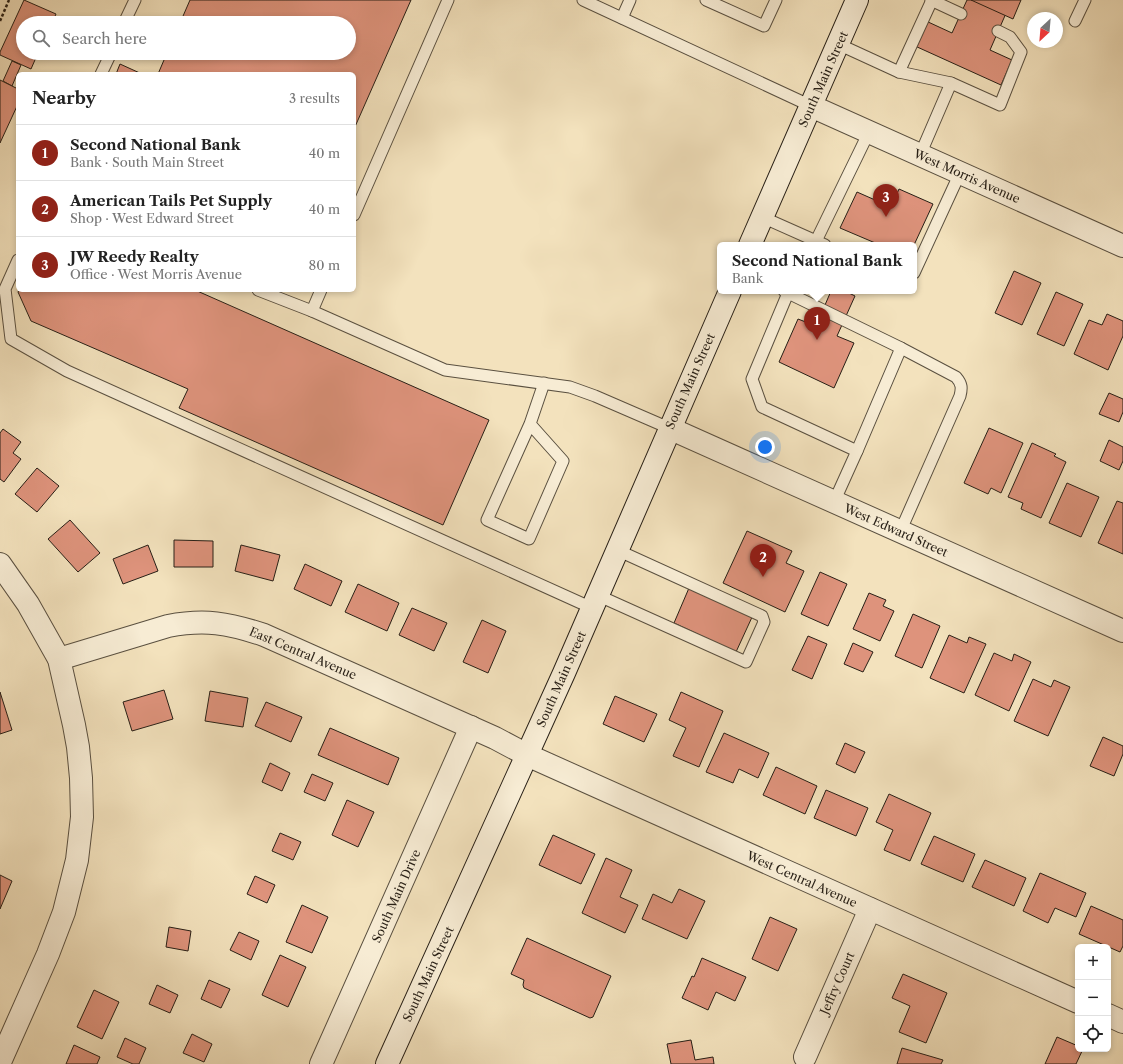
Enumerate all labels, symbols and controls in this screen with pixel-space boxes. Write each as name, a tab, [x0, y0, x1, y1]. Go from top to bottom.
north arrow	[1027, 12, 1063, 48]
search box	[16, 16, 356, 60]
icon: search	[30, 27, 52, 49]
street label: South Main Street	[795, 28, 851, 129]
text: Search here	[62, 29, 147, 48]
text: Nearby	[32, 88, 96, 108]
text: 3 results	[289, 90, 340, 106]
text: Second National Bank	[70, 135, 241, 154]
text: 1	[42, 145, 48, 161]
text: 40 m	[309, 145, 340, 161]
street label: West Morris Avenue	[911, 145, 1023, 206]
text: Bank · South Main Street	[70, 154, 224, 170]
pin: 3	[873, 184, 899, 217]
text: American Tails Pet Supply	[70, 191, 272, 210]
text: 2	[41, 201, 49, 217]
text: 40 m	[309, 201, 340, 217]
text: Shop · West Edward Street	[70, 210, 234, 226]
popup	[717, 242, 917, 294]
text: JW Reedy Realty	[70, 247, 199, 266]
text: Second National Bank	[732, 251, 902, 270]
text: 3	[41, 257, 49, 273]
text: 80 m	[308, 257, 340, 273]
text: Office · West Morris Avenue	[70, 266, 242, 282]
text: Bank	[732, 270, 763, 286]
pin: 1	[804, 307, 830, 340]
street label: South Main Street	[662, 330, 718, 431]
your location	[755, 437, 775, 457]
street label: West Edward Street	[841, 500, 951, 560]
pin: 2	[750, 544, 776, 577]
street label: East Central Avenue	[247, 624, 359, 683]
street label: South Main Street	[533, 628, 589, 729]
street label: South Main Drive	[369, 847, 423, 945]
street label: West Central Avenue	[743, 847, 860, 910]
street label: South Main Street	[399, 923, 457, 1024]
map controls	[1075, 944, 1111, 1052]
button: +	[1075, 944, 1111, 980]
street label: Jeffry Court	[816, 949, 858, 1018]
button: −	[1075, 980, 1111, 1016]
button: locate	[1075, 1016, 1111, 1052]

